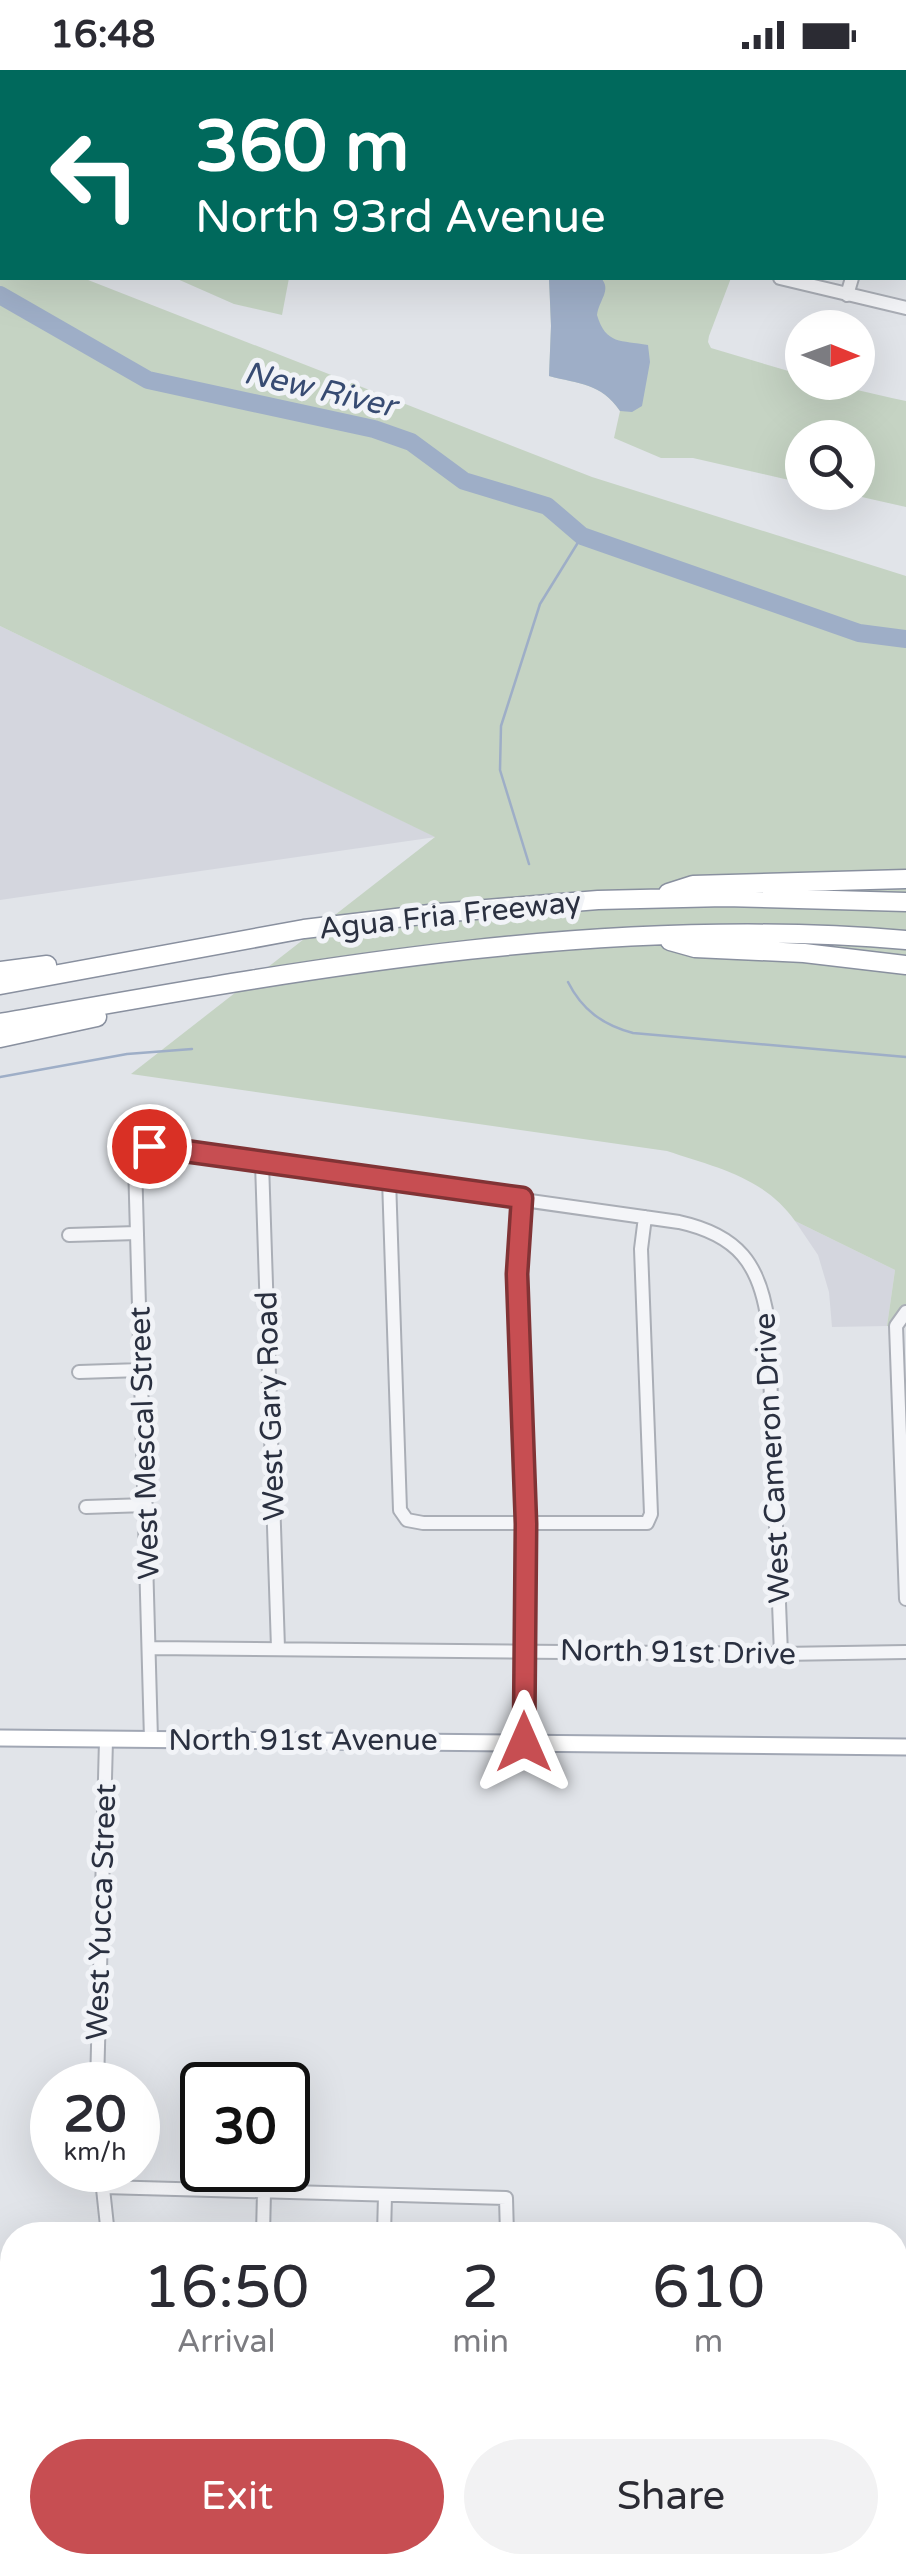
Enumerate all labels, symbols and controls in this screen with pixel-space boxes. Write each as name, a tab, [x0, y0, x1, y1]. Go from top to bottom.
text: 16:48	[50, 12, 155, 58]
text: 360 m	[195, 106, 409, 190]
icon: left	[30, 110, 160, 240]
text: North 93rd Avenue	[195, 191, 606, 245]
north arrow	[785, 310, 875, 400]
map controls	[785, 310, 875, 510]
water label: New River	[240, 354, 403, 427]
button: search	[785, 420, 875, 510]
street label: Agua Fria Freeway	[317, 883, 583, 948]
pin	[107, 1104, 192, 1189]
icon: arrive	[122, 1119, 177, 1174]
street label: West Gary Road	[248, 1290, 293, 1521]
street label: West Mescal Street	[121, 1306, 168, 1580]
street label: West Cameron Drive	[746, 1312, 799, 1604]
street label: North 91st Drive	[560, 1632, 796, 1673]
position arrow	[472, 1690, 576, 1794]
street label: North 91st Avenue	[168, 1722, 438, 1759]
street label: West Yucca Street	[79, 1783, 124, 2041]
speed limit sign: 30	[180, 2062, 310, 2192]
text: 20	[64, 2085, 126, 2145]
text: km/h	[64, 2137, 126, 2167]
text: 16:50	[143, 2252, 309, 2324]
text: 2	[462, 2252, 499, 2324]
text: 610	[652, 2252, 765, 2324]
text: Arrival	[177, 2323, 276, 2361]
text: min	[452, 2323, 509, 2361]
text: m	[694, 2323, 723, 2361]
button: Exit	[30, 2439, 444, 2554]
button: Share	[464, 2439, 878, 2554]

